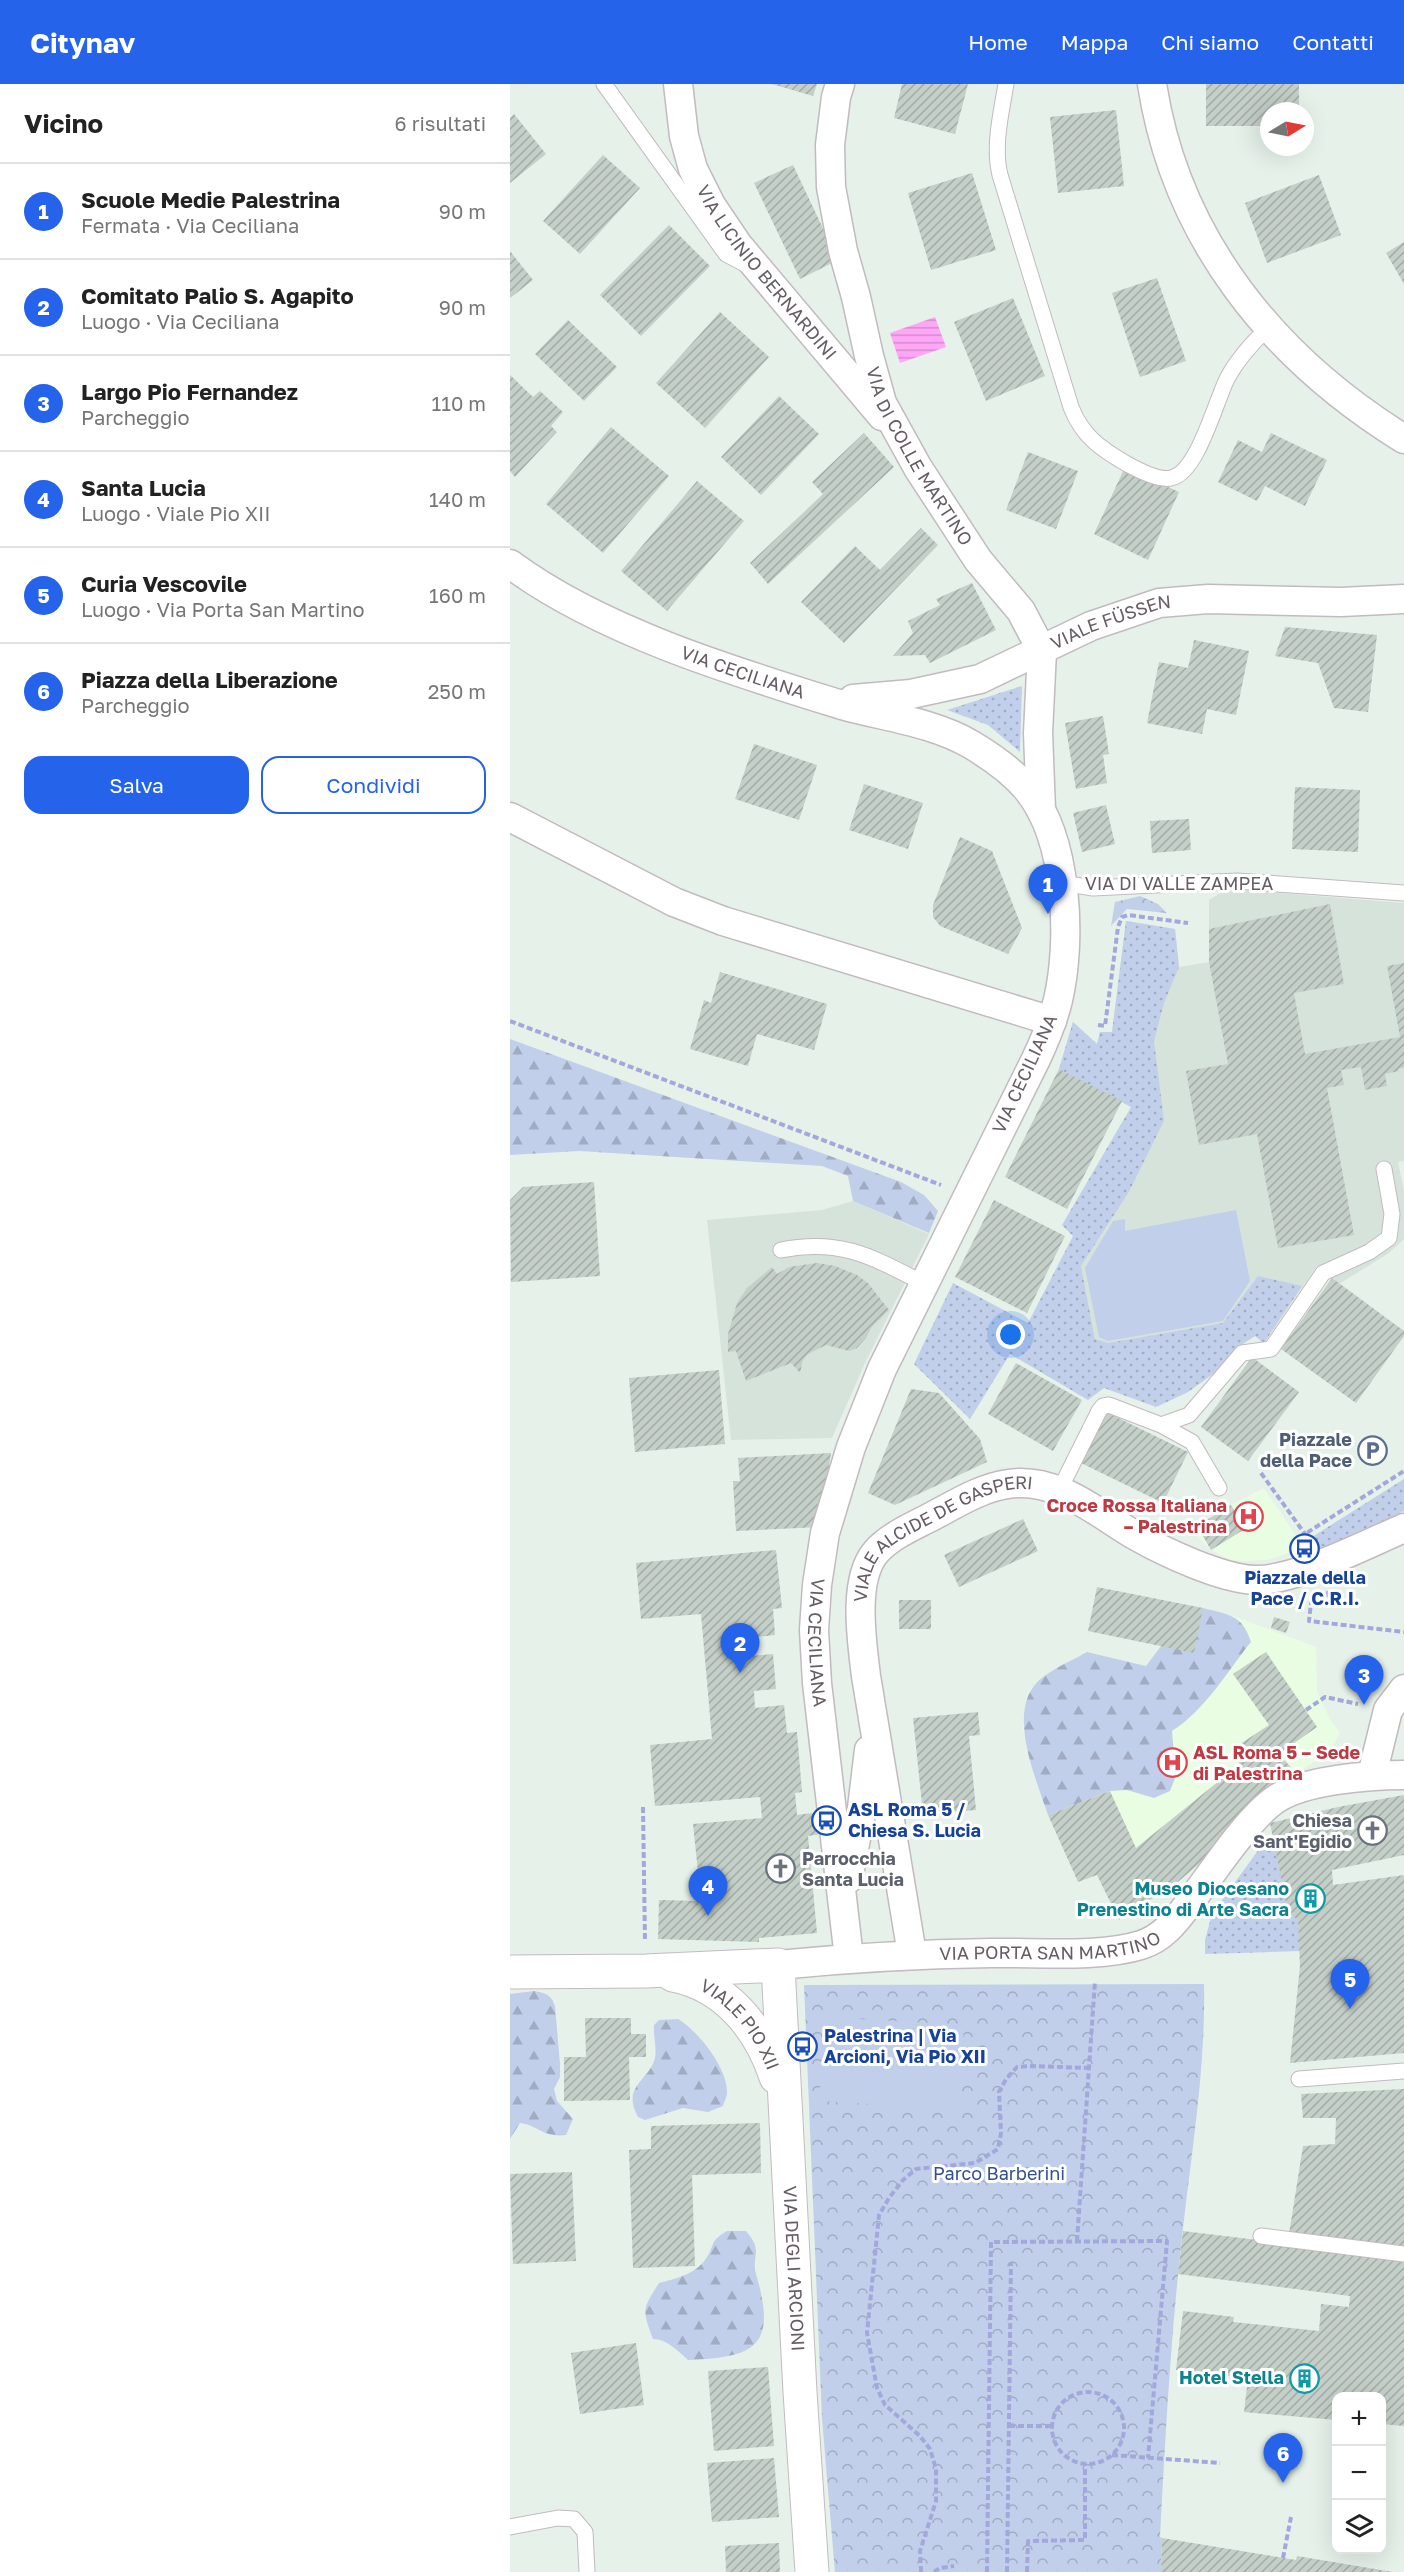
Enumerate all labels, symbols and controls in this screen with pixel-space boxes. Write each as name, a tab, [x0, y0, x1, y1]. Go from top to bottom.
text: Citynav	[30, 26, 135, 59]
text: Home	[968, 29, 1028, 55]
text: Mappa	[1061, 29, 1128, 55]
text: Chi siamo	[1161, 29, 1259, 55]
text: Contatti	[1292, 29, 1374, 55]
north arrow	[1260, 102, 1314, 156]
text: Vicino	[24, 108, 103, 139]
text: 6 risultati	[395, 111, 486, 135]
street label: VIA LICINIO BERNARDINI	[693, 181, 842, 364]
text: Scuole Medie Palestrina	[81, 186, 340, 213]
text: 1	[38, 199, 49, 223]
text: 90 m	[439, 199, 486, 223]
text: Fermata · Via Ceciliana	[81, 213, 299, 237]
text: Comitato Palio S. Agapito	[81, 282, 354, 309]
text: 2	[37, 295, 50, 319]
text: 90 m	[439, 295, 486, 319]
text: Luogo · Via Ceciliana	[81, 309, 280, 333]
street label: VIA DI COLLE MARTINO	[862, 364, 978, 549]
text: Largo Pio Fernandez	[81, 378, 298, 405]
text: 3	[37, 391, 50, 415]
text: 110 m	[432, 391, 486, 415]
text: Parcheggio	[81, 405, 190, 429]
text: Santa Lucia	[81, 474, 206, 501]
text: 4	[37, 487, 50, 511]
text: 140 m	[429, 487, 486, 511]
text: Luogo · Viale Pio XII	[81, 501, 270, 525]
text: Curia Vescovile	[81, 570, 247, 597]
text: 5	[37, 583, 50, 607]
text: 160 m	[429, 583, 486, 607]
street label: VIALE FÜSSEN	[1047, 590, 1172, 654]
text: Luogo · Via Porta San Martino	[81, 597, 365, 621]
street label: VIA CECILIANA	[678, 641, 808, 703]
text: Piazza della Liberazione	[81, 666, 338, 693]
text: 6	[37, 679, 50, 703]
text: 250 m	[428, 679, 486, 703]
text: Parcheggio	[81, 693, 190, 717]
button: Salva	[24, 756, 249, 814]
button: Condividi	[261, 756, 486, 814]
pin: 1	[1028, 864, 1068, 914]
street label: VIA DI VALLE ZAMPEA	[1085, 872, 1273, 894]
street label: VIA CECILIANA	[987, 1010, 1061, 1137]
your location	[996, 1320, 1025, 1349]
place label: Piazzale della Pace	[1260, 1428, 1352, 1471]
parking icon: Piazzale della Pace	[1357, 1434, 1389, 1466]
street label: VIALE ALCIDE DE GASPERI	[849, 1471, 1034, 1603]
place label: Croce Rossa Italiana – Palestrina	[1047, 1494, 1227, 1537]
hospital icon: Croce Rossa Italiana – Palestrina	[1232, 1500, 1264, 1532]
bus stop icon: Piazzale della Pace / C.R.I.	[1289, 1533, 1321, 1565]
place label: Piazzale della Pace / C.R.I.	[1244, 1566, 1366, 1609]
street label: VIA CECILIANA	[804, 1577, 832, 1708]
pin: 2	[720, 1624, 760, 1673]
pin: 3	[1344, 1656, 1384, 1705]
place label: ASL Roma 5 – Sede di Palestrina	[1193, 1741, 1360, 1784]
hospital icon: ASL Roma 5 – Sede di Palestrina	[1156, 1747, 1188, 1779]
place label: ASL Roma 5 / Chiesa S. Lucia	[848, 1798, 981, 1841]
bus stop icon: ASL Roma 5 / Chiesa S. Lucia	[811, 1804, 843, 1836]
place label: Chiesa Sant'Egidio	[1253, 1809, 1352, 1852]
church icon: Chiesa Sant'Egidio	[1357, 1815, 1389, 1847]
place label: Parrocchia Santa Lucia	[802, 1847, 904, 1890]
church icon: Parrocchia Santa Lucia	[765, 1853, 797, 1885]
pin: 4	[688, 1866, 728, 1916]
place label: Museo Diocesano Prenestino di Arte Sacra	[1077, 1877, 1289, 1920]
building icon: Museo Diocesano Prenestino di Arte Sacra	[1294, 1883, 1326, 1915]
street label: VIA PORTA SAN MARTINO	[939, 1926, 1164, 1964]
pin: 5	[1330, 1960, 1370, 2009]
street label: VIALE PIO XII	[697, 1974, 784, 2073]
place label: Palestrina | Via Arcioni, Via Pio XII	[824, 2024, 986, 2067]
bus stop icon: Palestrina | Via Arcioni, Via Pio XII	[787, 2030, 819, 2062]
park label: Parco Barberini	[933, 2162, 1065, 2184]
street label: VIA DEGLI ARCIONI	[779, 2185, 810, 2352]
building icon: Hotel Stella	[1289, 2362, 1321, 2394]
place label: Hotel Stella	[1179, 2366, 1284, 2388]
map controls	[1332, 2392, 1386, 2554]
button: +	[1332, 2392, 1386, 2446]
pin: 6	[1264, 2434, 1302, 2483]
button: −	[1332, 2446, 1386, 2500]
button: layers	[1332, 2500, 1386, 2554]

